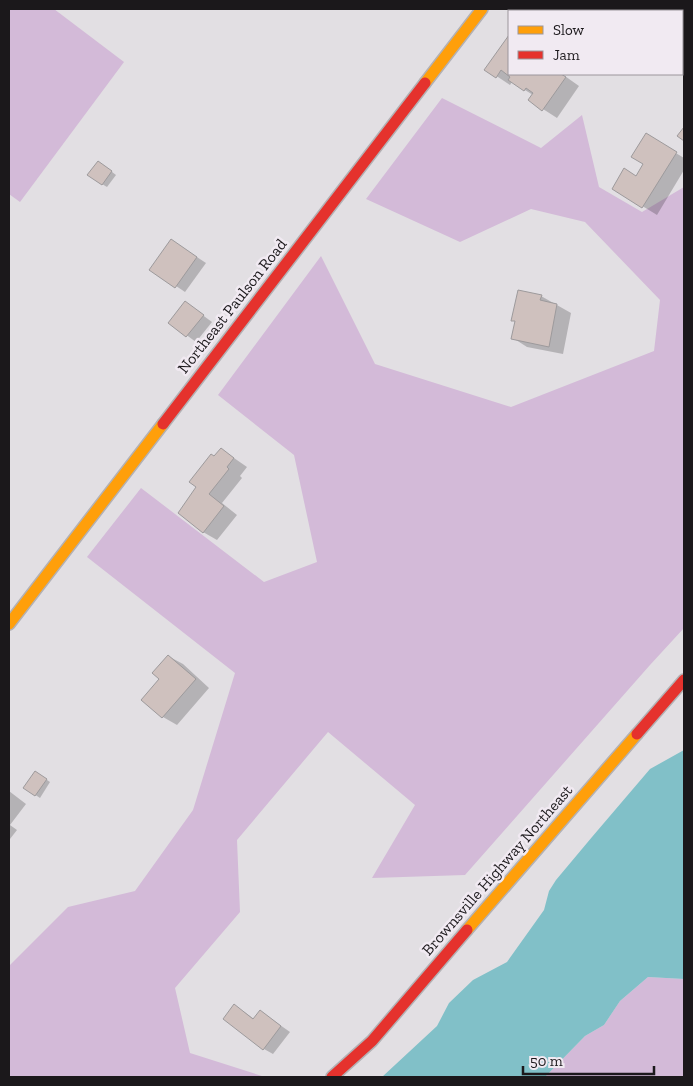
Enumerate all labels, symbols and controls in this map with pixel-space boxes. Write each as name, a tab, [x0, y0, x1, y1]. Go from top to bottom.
legend	[508, 10, 683, 75]
text: Slow	[553, 21, 585, 39]
text: Jam	[553, 46, 580, 64]
street label: Northeast Paulson Road	[174, 235, 291, 377]
street label: Brownsville Highway Northeast	[418, 781, 576, 959]
scale bar	[523, 1044, 654, 1076]
text: 50 m	[530, 1052, 563, 1070]

